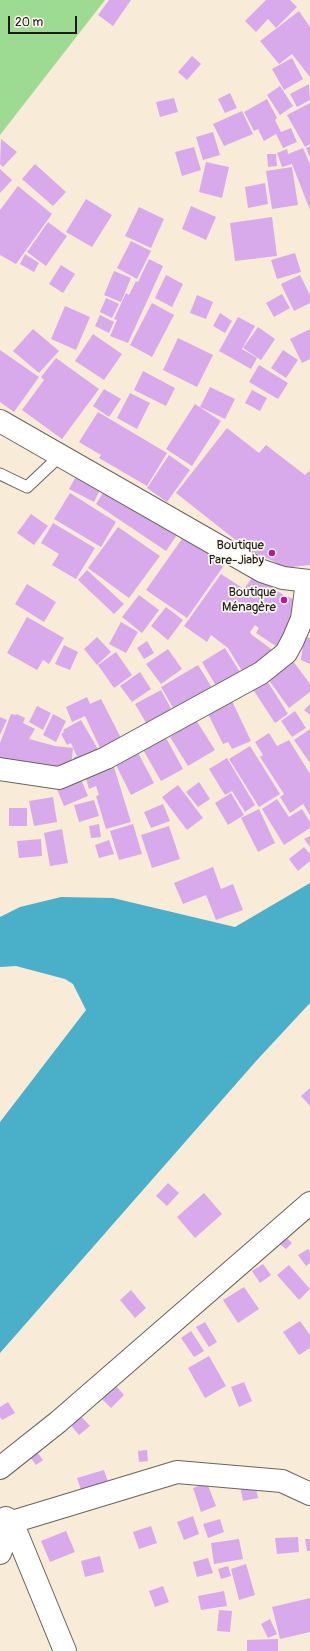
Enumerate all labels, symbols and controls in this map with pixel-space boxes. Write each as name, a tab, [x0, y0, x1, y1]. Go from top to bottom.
scale bar	[10, 8, 79, 34]
text: 20 m	[15, 15, 43, 30]
place label: Boutique Pare-Jiaby	[208, 538, 264, 569]
marker: Boutique Pare-Jiaby	[267, 548, 277, 558]
place label: Boutique Ménagère	[222, 585, 276, 616]
marker: Boutique Ménagère	[279, 595, 289, 605]

